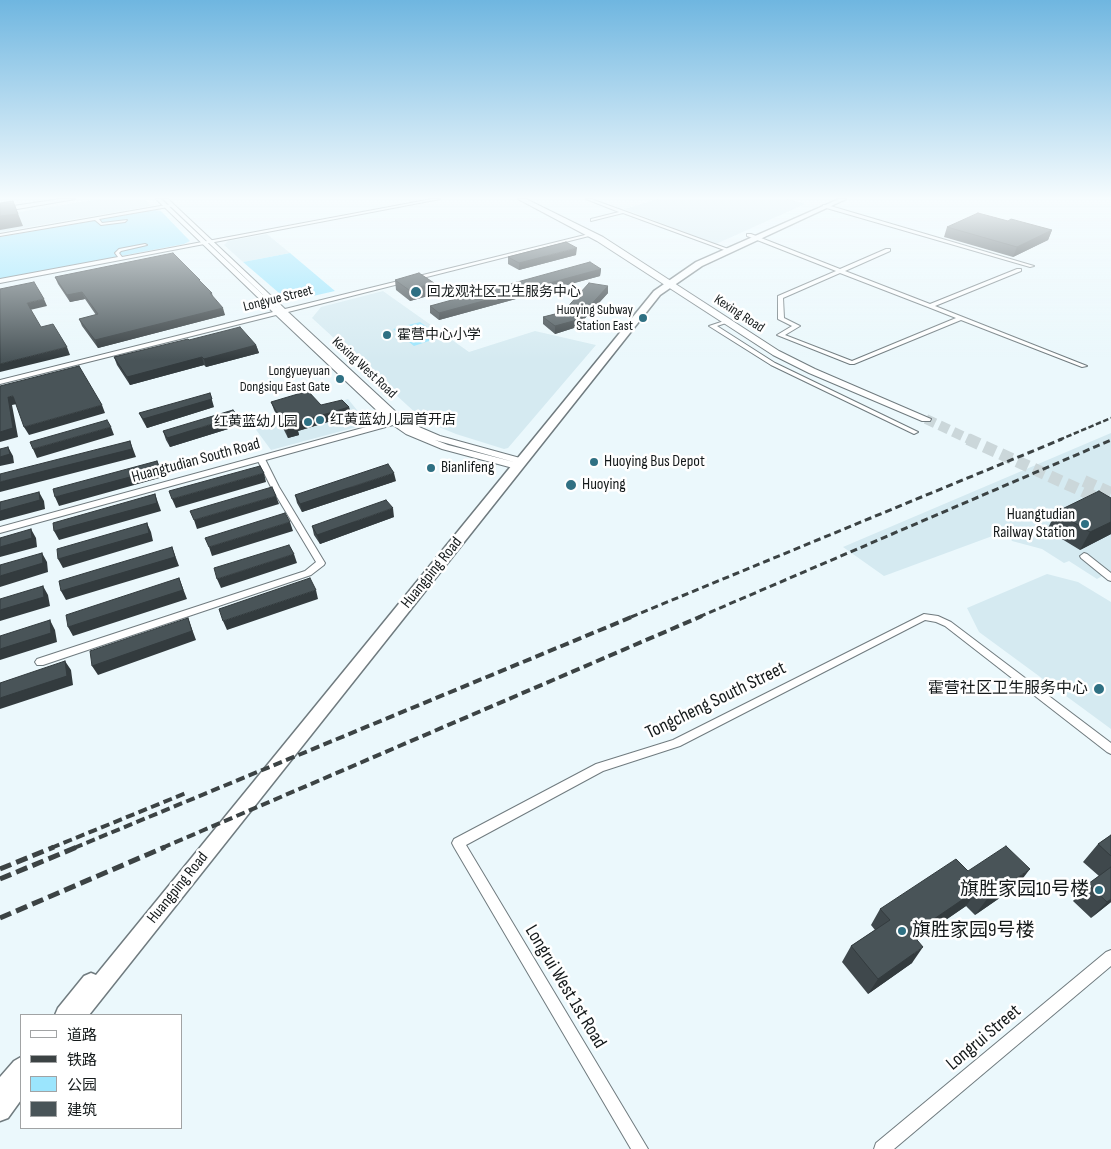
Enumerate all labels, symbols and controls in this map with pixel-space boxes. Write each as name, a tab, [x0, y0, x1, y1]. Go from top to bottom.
street label: Longyue Street	[242, 282, 314, 316]
place label: 回龙观社区卫生服务中心	[427, 284, 581, 300]
marker: 回龙观社区卫生服务中心	[409, 285, 423, 299]
street label: Kexing Road	[711, 292, 767, 336]
place label: Huoying Subway Station East	[557, 302, 633, 334]
marker: Huoying Subway Station East	[637, 312, 649, 324]
place label: 霍营中心小学	[397, 327, 481, 343]
marker: 霍营中心小学	[381, 329, 393, 341]
street label: Kexing West Road	[328, 334, 400, 402]
place label: Longyueyuan Dongsiqu East Gate	[240, 363, 330, 396]
marker: Longyueyuan Dongsiqu East Gate	[334, 373, 346, 385]
place label: 红黄蓝幼儿园首开店	[330, 412, 456, 428]
place label: 红黄蓝幼儿园	[214, 414, 298, 430]
marker: 红黄蓝幼儿园首开店	[314, 414, 326, 426]
marker: 红黄蓝幼儿园	[302, 416, 314, 428]
street label: Huangtudian South Road	[130, 435, 262, 487]
place label: Huoying Bus Depot	[604, 452, 705, 472]
marker: Huoying Bus Depot	[588, 456, 600, 468]
place label: Bianlifeng	[441, 458, 494, 478]
marker: Bianlifeng	[425, 462, 437, 474]
place label: Huoying	[582, 475, 626, 495]
marker: Huoying	[564, 478, 578, 492]
place label: Huangtudian Railway Station	[993, 505, 1075, 543]
marker: Huangtudian Railway Station	[1079, 518, 1091, 530]
street label: Huangping Road	[397, 533, 467, 613]
street label: Tongcheng South Street	[642, 657, 790, 745]
place label: 霍营社区卫生服务中心	[928, 679, 1088, 699]
marker: 霍营社区卫生服务中心	[1092, 682, 1106, 696]
street label: Huangping Road	[143, 848, 213, 928]
place label: 旗胜家园10号楼	[960, 879, 1089, 901]
marker: 旗胜家园10号楼	[1093, 884, 1105, 896]
place label: 旗胜家园9号楼	[912, 920, 1034, 942]
street label: Longrui West 1st Road	[519, 921, 611, 1053]
marker: 旗胜家园9号楼	[896, 925, 908, 937]
street label: Longrui Street	[942, 1000, 1026, 1076]
legend	[20, 1014, 182, 1129]
text: 道路	[67, 1026, 97, 1045]
text: 铁路	[67, 1051, 97, 1070]
text: 公园	[67, 1076, 97, 1095]
text: 建筑	[67, 1101, 97, 1120]

